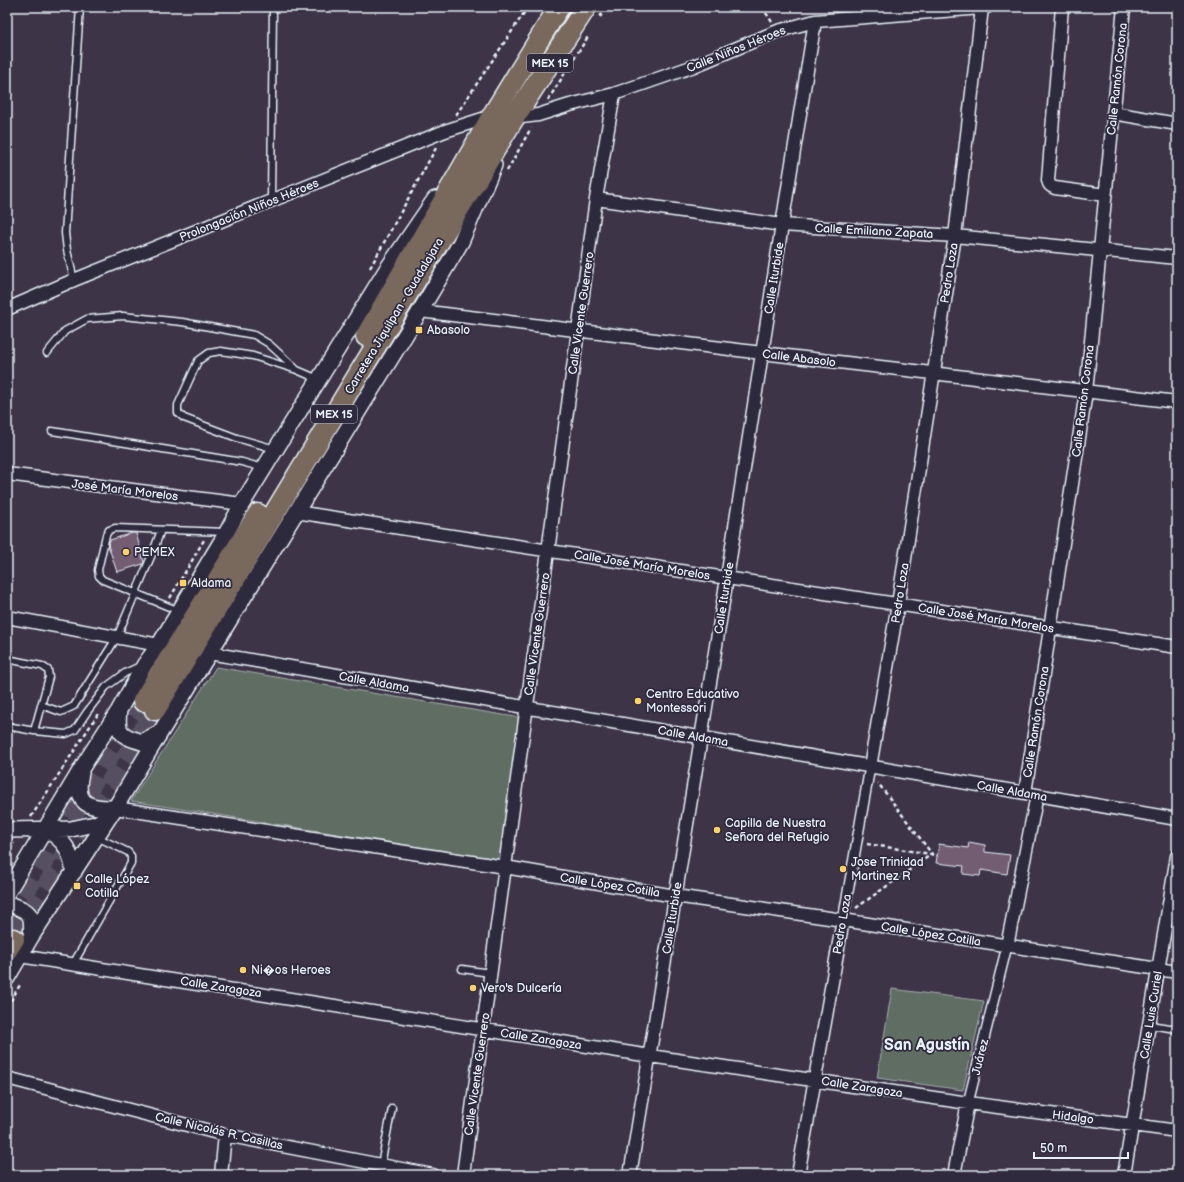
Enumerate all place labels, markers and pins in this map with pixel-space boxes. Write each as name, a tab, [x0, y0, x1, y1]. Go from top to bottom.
place label: Abasolo	[427, 323, 470, 338]
marker: Abasolo	[414, 325, 424, 335]
place label: PEMEX	[134, 545, 175, 560]
marker: PEMEX	[121, 547, 131, 557]
place label: Aldama	[191, 576, 232, 591]
marker: Aldama	[178, 578, 188, 588]
place label: Centro Educativo Montessori	[646, 687, 740, 716]
marker: Centro Educativo Montessori	[633, 696, 643, 706]
place label: Capilla de Nuestra Señora del Refugio	[725, 816, 830, 845]
marker: Capilla de Nuestra Señora del Refugio	[712, 825, 722, 835]
place label: Jose Trinidad Martinez R	[851, 855, 924, 884]
marker: Jose Trinidad Martinez R	[838, 864, 848, 874]
place label: Calle López Cotilla	[85, 872, 149, 901]
marker: Calle López Cotilla	[72, 881, 82, 891]
place label: Ni�os Heroes	[251, 963, 331, 978]
marker: Ni�os Heroes	[238, 965, 248, 975]
place label: Vero's Dulcería	[481, 981, 562, 996]
marker: Vero's Dulcería	[468, 983, 478, 993]

